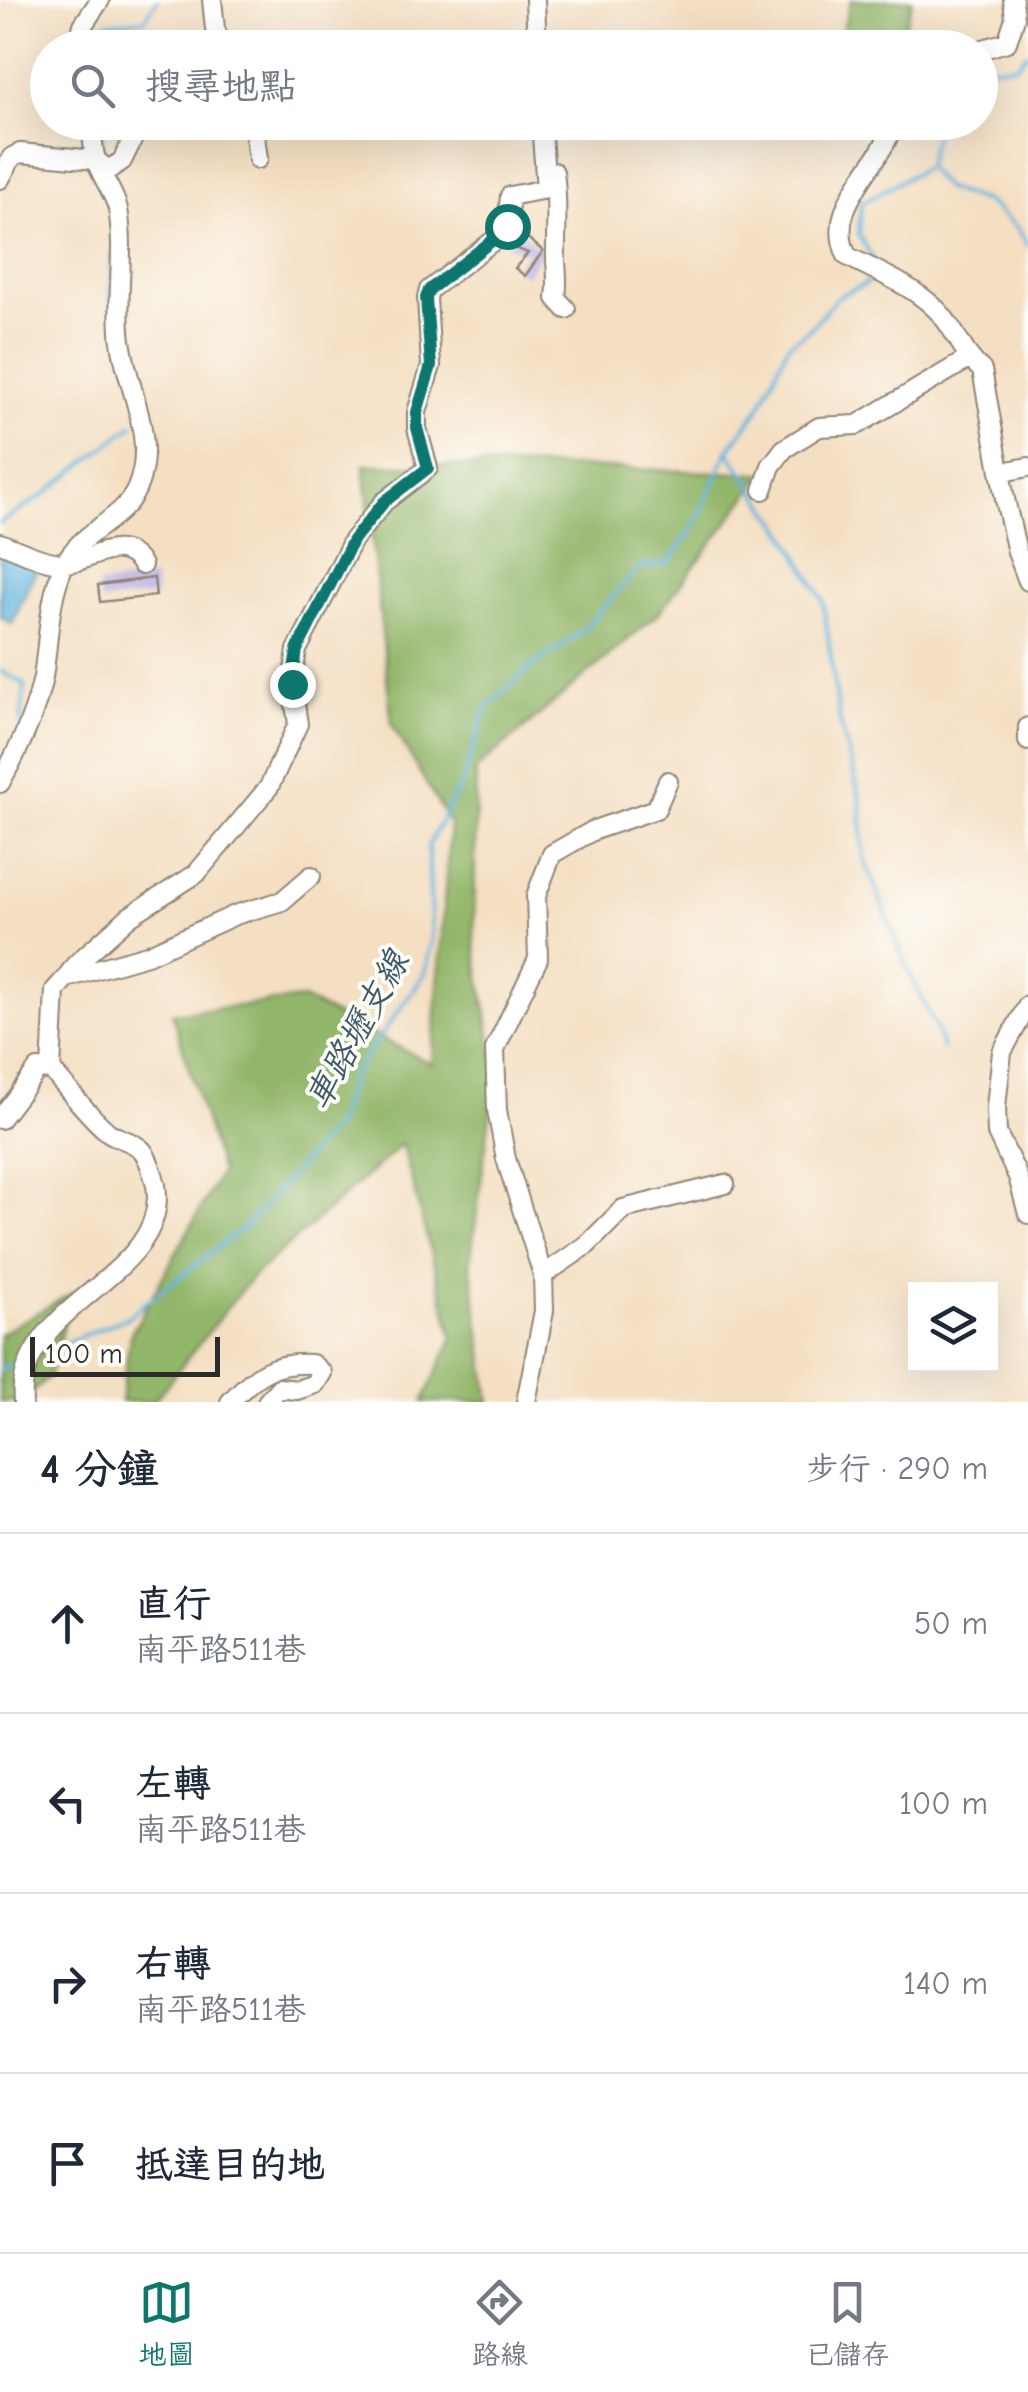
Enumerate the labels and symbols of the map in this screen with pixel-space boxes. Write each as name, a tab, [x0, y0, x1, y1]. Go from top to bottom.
route start	[485, 204, 531, 250]
route end	[270, 662, 316, 708]
water label: 車路壢支線	[297, 942, 418, 1116]
scale bar	[30, 1332, 220, 1376]

